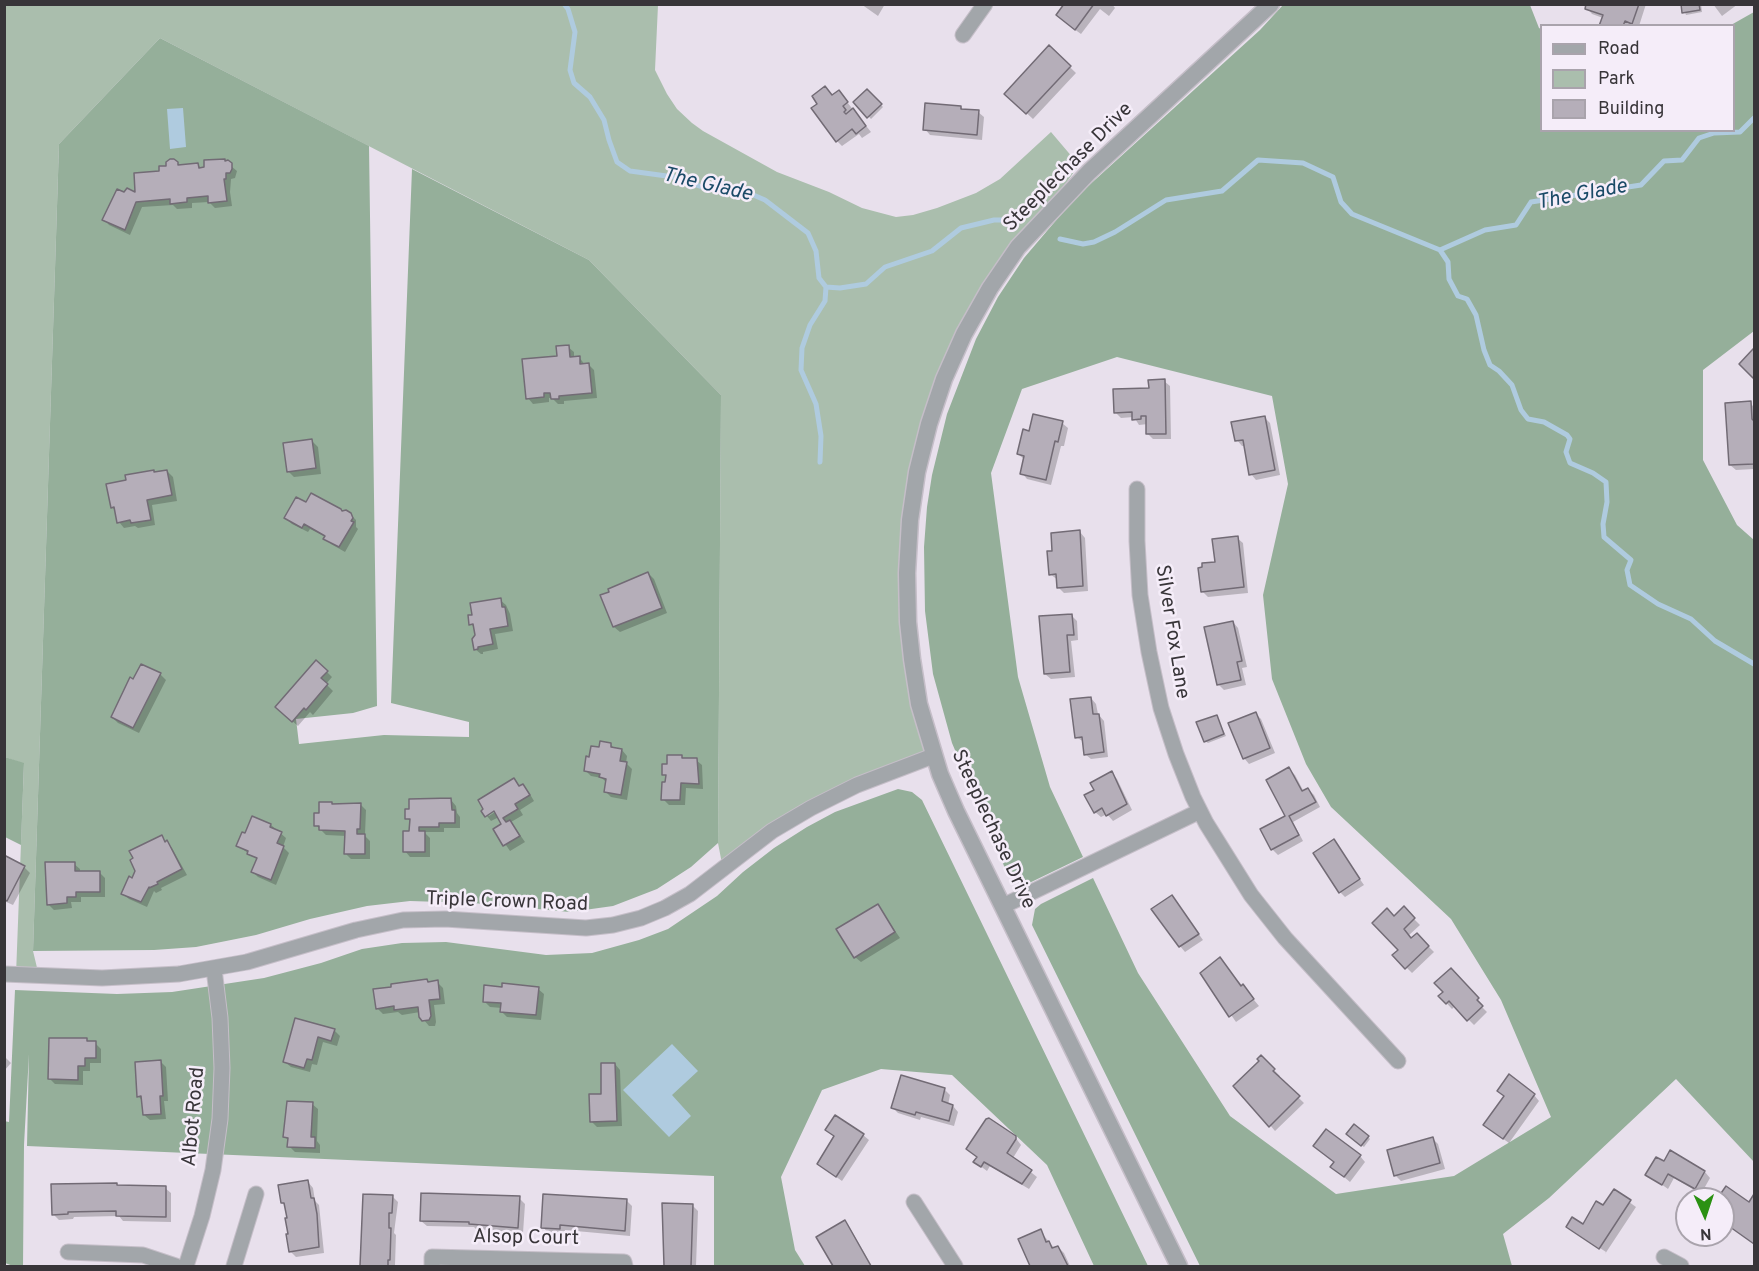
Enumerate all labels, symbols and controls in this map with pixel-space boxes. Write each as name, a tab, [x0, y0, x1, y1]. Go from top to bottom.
legend	[1540, 24, 1735, 132]
text: Road	[1598, 38, 1640, 61]
text: Park	[1598, 68, 1635, 91]
street label: Steeplechase Drive	[999, 98, 1139, 238]
text: Building	[1598, 98, 1664, 121]
water label: The Glade	[660, 163, 754, 209]
water label: The Glade	[1535, 175, 1629, 217]
street label: Silver Fox Lane	[1149, 563, 1193, 701]
street label: Steeplechase Drive	[945, 747, 1039, 913]
street label: Triple Crown Road	[425, 888, 589, 918]
street label: Albot Road	[179, 1066, 211, 1168]
north arrow	[1675, 1187, 1735, 1247]
text: N	[1700, 1223, 1712, 1243]
street label: Alsop Court	[473, 1226, 579, 1252]

